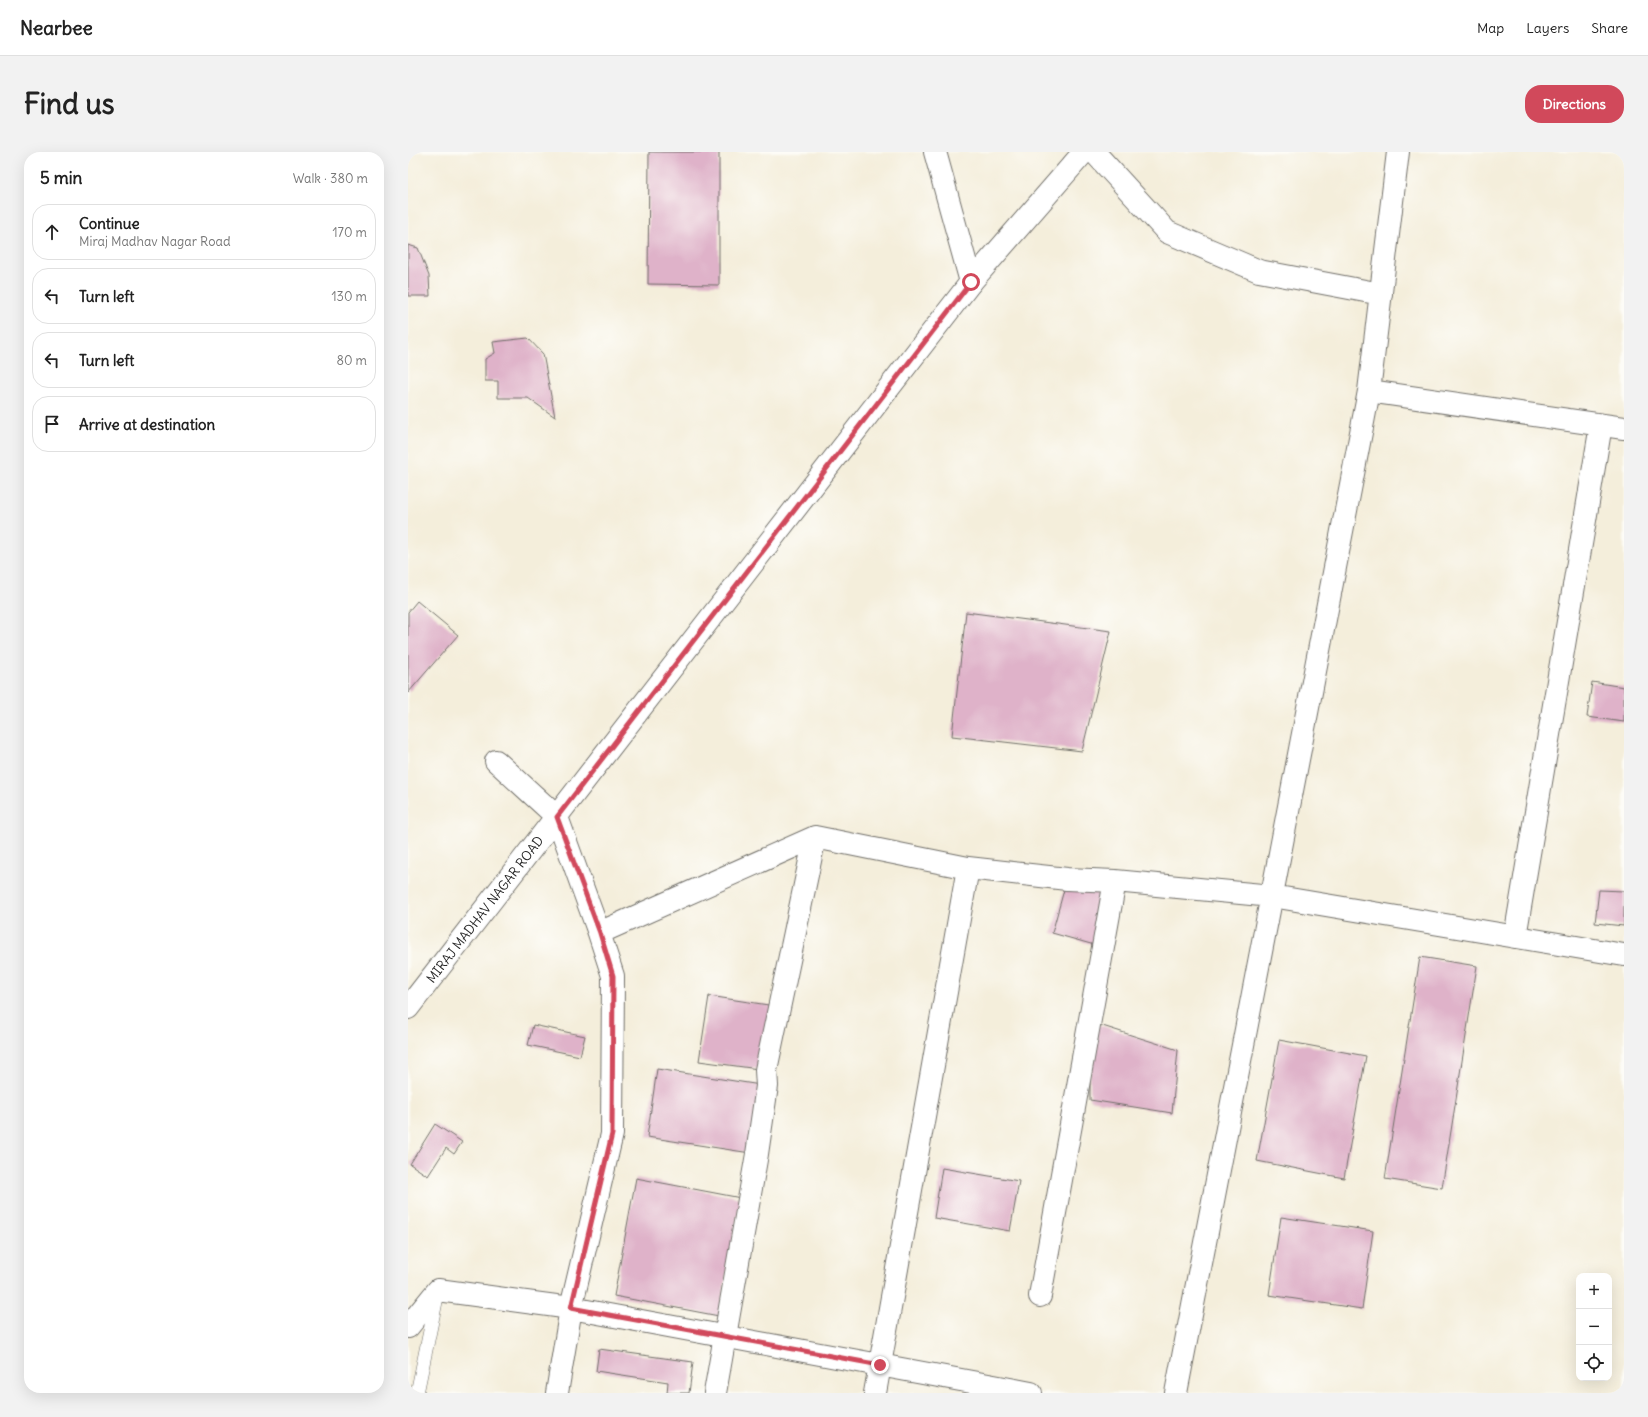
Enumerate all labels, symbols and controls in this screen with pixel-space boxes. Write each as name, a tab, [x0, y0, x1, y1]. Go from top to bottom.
text: Nearbee	[20, 16, 93, 40]
text: Map	[1477, 19, 1504, 37]
text: Layers	[1526, 19, 1569, 37]
text: Share	[1591, 19, 1628, 37]
button: Directions	[1525, 85, 1624, 123]
text: Find us	[24, 86, 115, 122]
text: 5 min	[40, 167, 82, 189]
text: Walk · 380 m	[293, 170, 368, 187]
text: Continue	[79, 214, 140, 233]
icon: ahead	[41, 221, 63, 243]
text: 170 m	[332, 224, 367, 241]
text: Miraj Madhav Nagar Road	[79, 233, 231, 250]
route start	[962, 273, 980, 291]
icon: left	[41, 285, 63, 307]
text: Turn left	[79, 287, 134, 306]
text: 130 m	[331, 288, 367, 305]
icon: left	[41, 349, 63, 371]
text: Turn left	[79, 351, 134, 370]
text: 80 m	[336, 352, 367, 369]
icon: arrive	[41, 413, 63, 435]
text: Arrive at destination	[79, 415, 215, 434]
street label: MIRAJ MADHAV NAGAR ROAD	[423, 833, 547, 986]
map controls	[1576, 1273, 1612, 1381]
button: +	[1576, 1273, 1612, 1309]
button: −	[1576, 1309, 1612, 1345]
button: locate	[1576, 1345, 1612, 1381]
route end	[871, 1356, 889, 1374]

